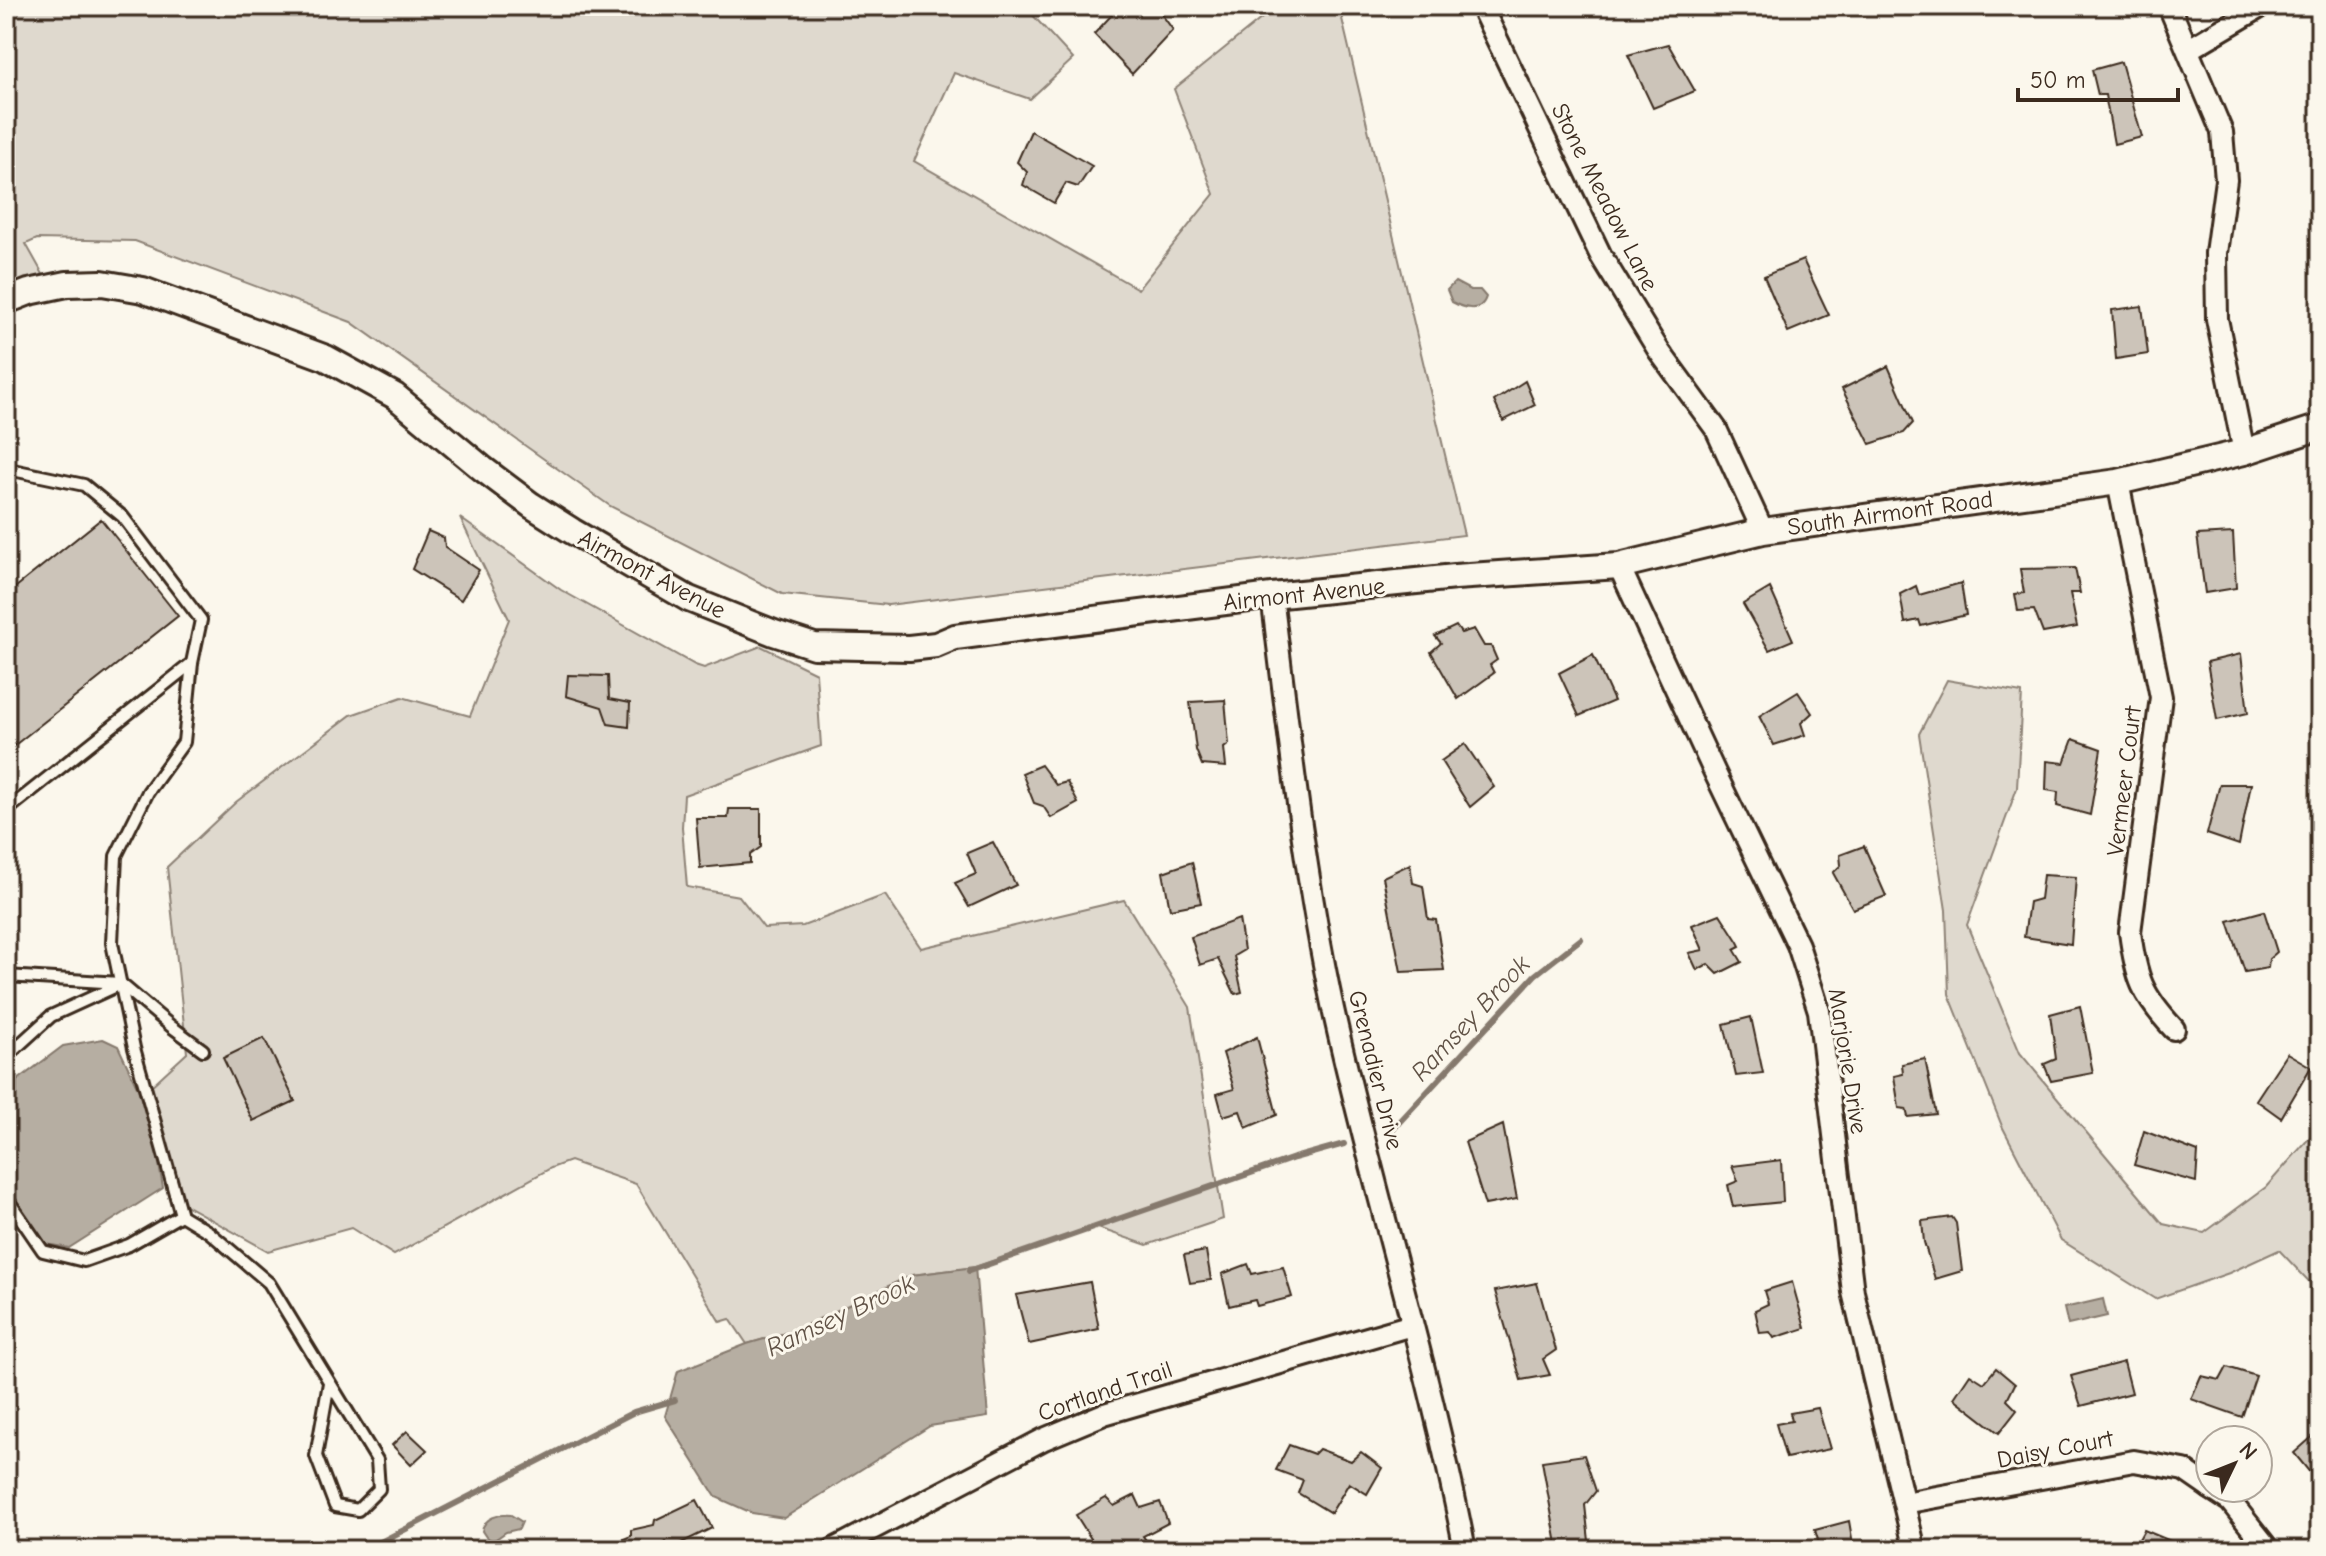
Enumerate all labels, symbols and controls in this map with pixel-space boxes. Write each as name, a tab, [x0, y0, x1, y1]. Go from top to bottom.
scale bar	[2018, 52, 2178, 102]
text: 50 m	[2030, 66, 2086, 94]
street label: Stone Meadow Lane	[1546, 99, 1664, 295]
street label: South Airmont Road	[1785, 485, 1995, 541]
street label: Airmont Avenue	[574, 523, 730, 625]
street label: Airmont Avenue	[1222, 572, 1386, 616]
street label: Vermeer Court	[2101, 703, 2147, 857]
water label: Ramsey Brook	[1405, 950, 1537, 1088]
street label: Marjorie Drive	[1823, 986, 1873, 1136]
street label: Grenadier Drive	[1343, 987, 1409, 1153]
water label: Ramsey Brook	[761, 1268, 920, 1363]
street label: Cortland Trail	[1034, 1355, 1176, 1427]
street label: Daisy Court	[1995, 1424, 2117, 1474]
north arrow	[2194, 1424, 2274, 1504]
text: N	[2233, 1437, 2262, 1465]

